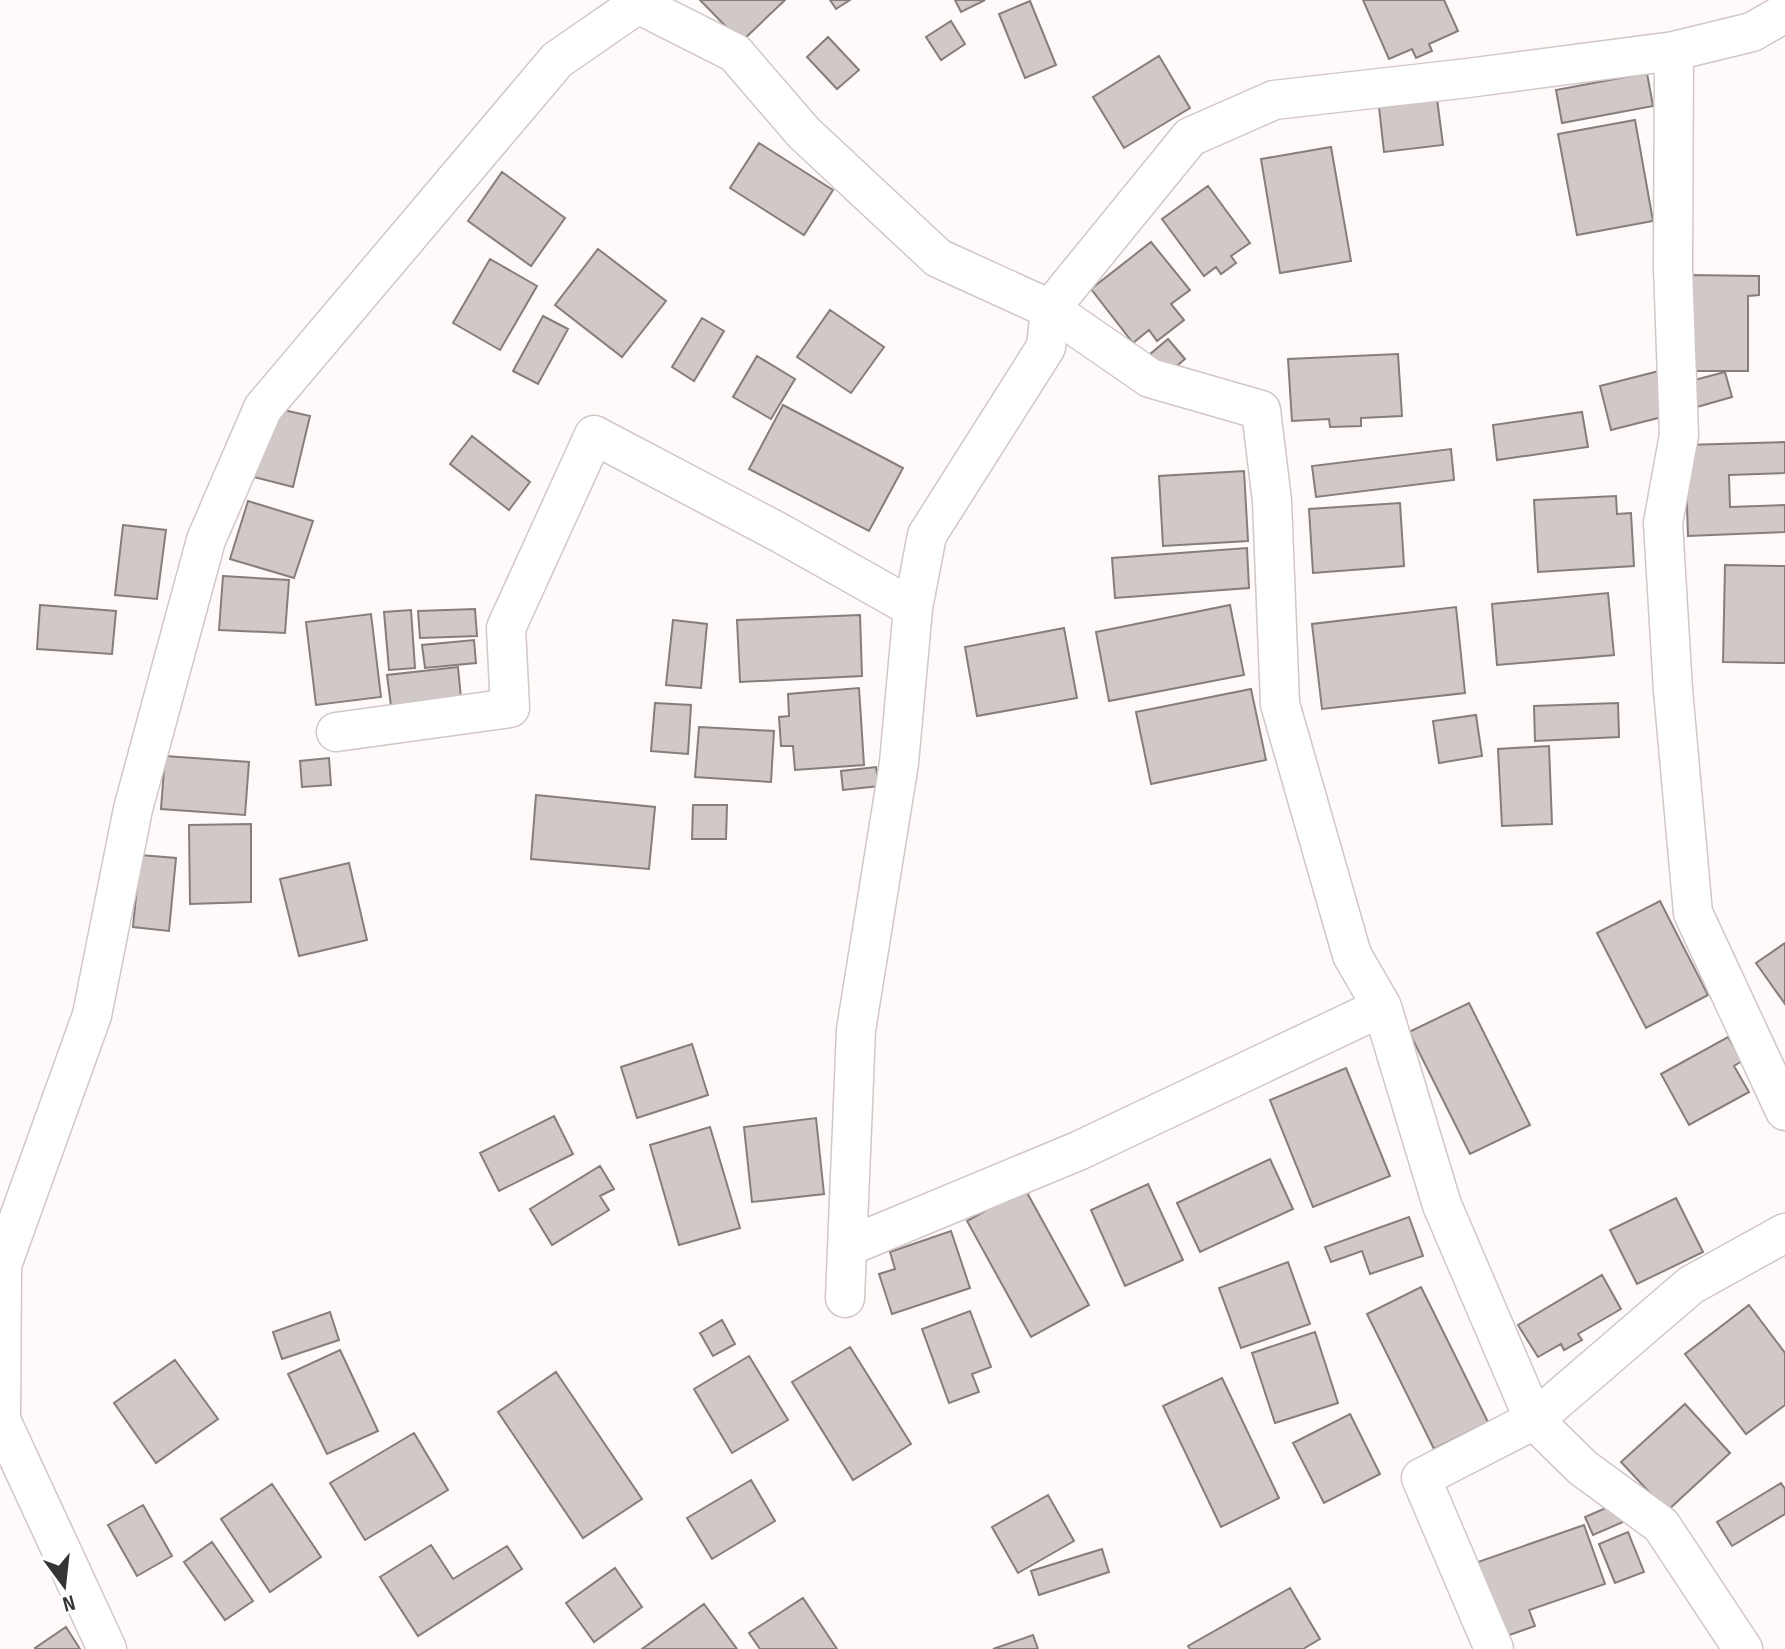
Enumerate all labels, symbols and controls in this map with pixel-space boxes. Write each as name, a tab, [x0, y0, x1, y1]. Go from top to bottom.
north arrow	[24, 1545, 104, 1625]
text: N	[60, 1588, 78, 1617]

